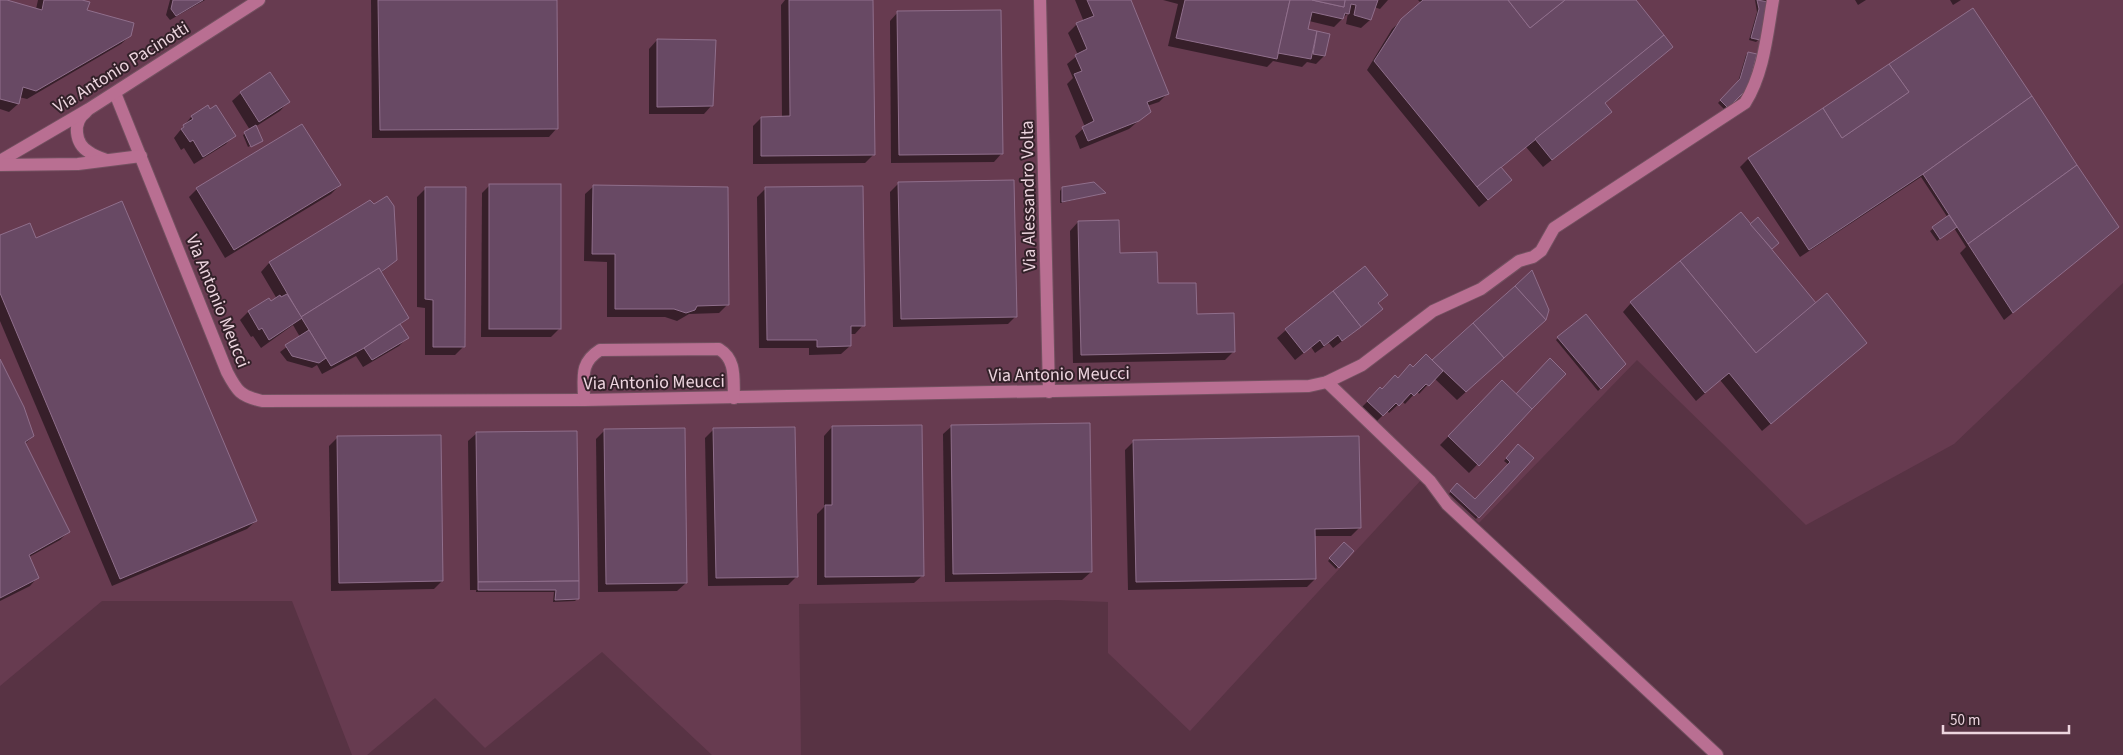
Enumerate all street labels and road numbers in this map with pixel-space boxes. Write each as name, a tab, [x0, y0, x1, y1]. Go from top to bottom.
street label: Via Antonio Pacinotti	[49, 16, 194, 119]
street label: Via Alessandro Volta	[1015, 120, 1042, 272]
street label: Via Antonio Meucci	[179, 231, 256, 371]
street label: Via Antonio Meucci	[988, 361, 1130, 388]
street label: Via Antonio Meucci	[583, 369, 725, 396]

